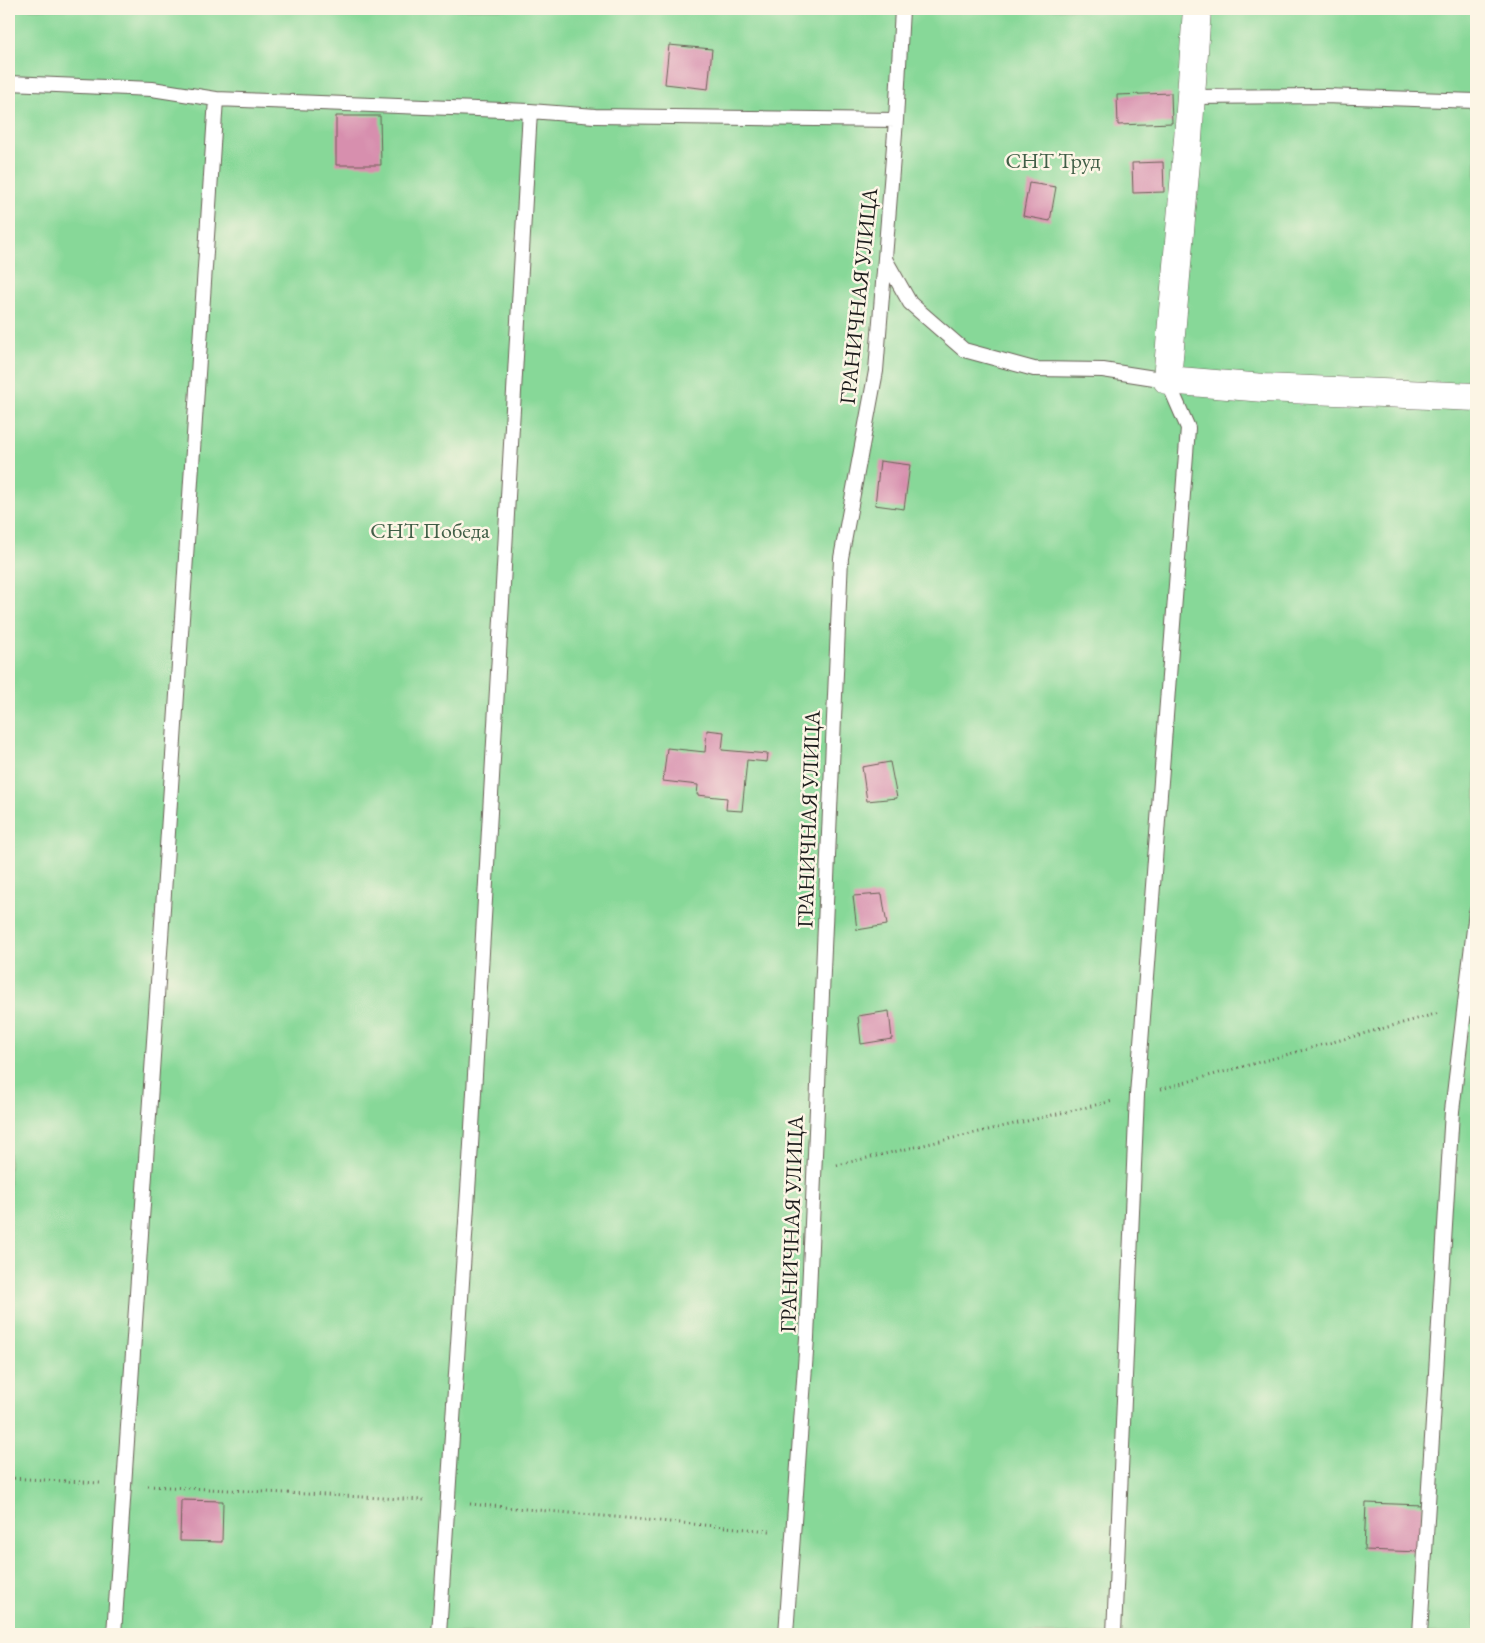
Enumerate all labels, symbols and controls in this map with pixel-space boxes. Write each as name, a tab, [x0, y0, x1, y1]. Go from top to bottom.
park label: СНТ Труд	[1005, 146, 1101, 175]
street label: ГРАНИЧНАЯ УЛИЦА	[833, 186, 884, 406]
park label: СНТ Победа	[370, 516, 490, 545]
street label: ГРАНИЧНАЯ УЛИЦА	[790, 709, 827, 928]
street label: ГРАНИЧНАЯ УЛИЦА	[773, 1114, 810, 1333]

